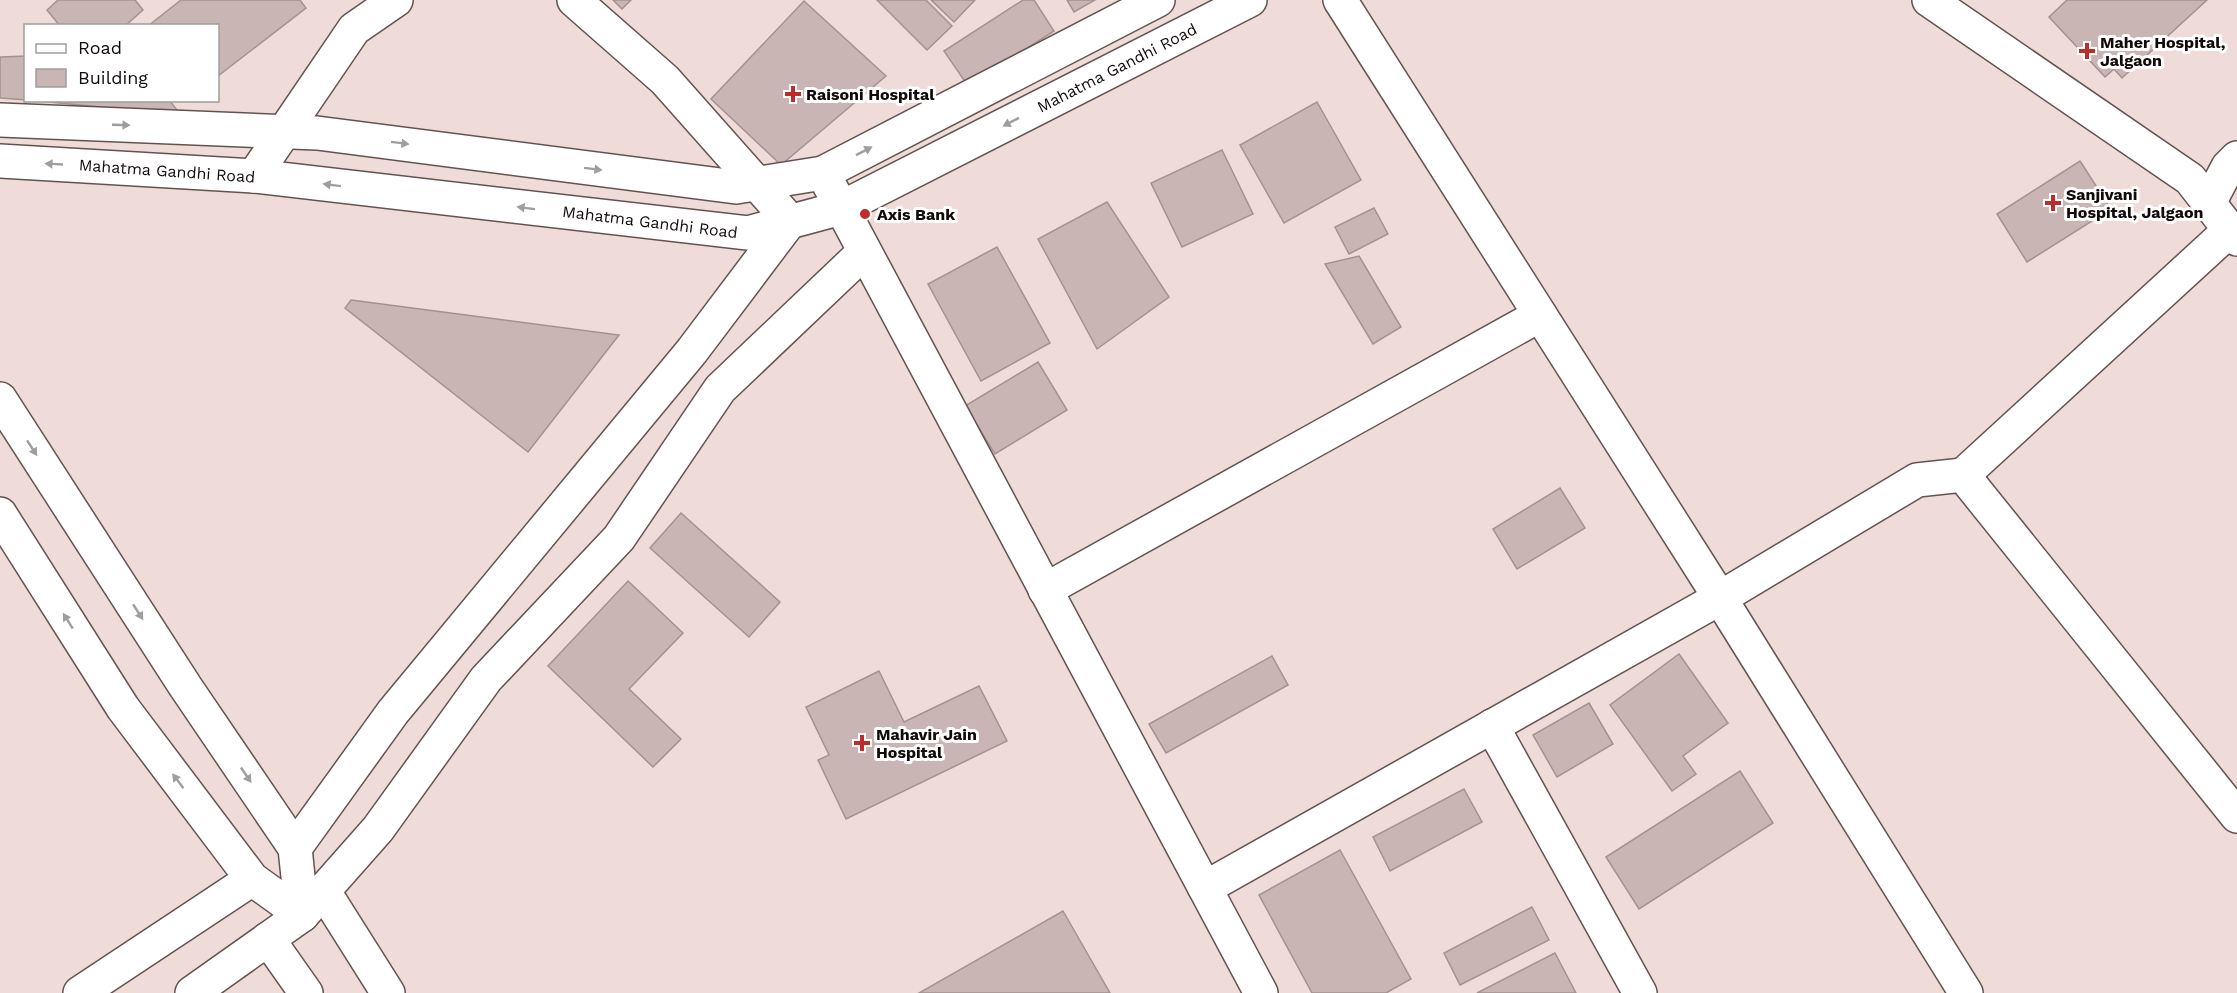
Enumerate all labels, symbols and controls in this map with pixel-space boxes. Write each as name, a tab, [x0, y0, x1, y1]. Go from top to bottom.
street label: Mahatma Gandhi Road	[1034, 19, 1200, 117]
legend	[24, 24, 219, 102]
place label: Maher Hospital, Jalgaon	[2100, 33, 2225, 70]
text: Road	[78, 37, 122, 58]
marker: Maher Hospital, Jalgaon	[2078, 42, 2096, 60]
text: Building	[78, 67, 148, 88]
marker: Raisoni Hospital	[784, 85, 802, 103]
place label: Raisoni Hospital	[806, 85, 935, 104]
one-way arrow	[1002, 117, 1019, 126]
one-way arrow	[112, 120, 131, 130]
one-way arrow	[390, 139, 409, 148]
one-way arrow	[856, 147, 873, 156]
street label: Mahatma Gandhi Road	[78, 155, 256, 187]
one-way arrow	[45, 159, 64, 169]
one-way arrow	[583, 164, 602, 173]
one-way arrow	[323, 180, 342, 190]
place label: Sanjivani Hospital, Jalgaon	[2066, 185, 2203, 222]
marker: Sanjivani Hospital, Jalgaon	[2044, 194, 2062, 212]
street label: Mahatma Gandhi Road	[561, 202, 739, 242]
one-way arrow	[517, 203, 536, 212]
place label: Axis Bank	[877, 205, 955, 224]
marker: Axis Bank	[858, 207, 872, 221]
one-way arrow	[26, 440, 38, 456]
one-way arrow	[133, 604, 144, 620]
one-way arrow	[63, 613, 74, 629]
place label: Mahavir Jain Hospital	[876, 725, 977, 762]
marker: Mahavir Jain Hospital	[853, 734, 871, 752]
one-way arrow	[240, 766, 252, 782]
one-way arrow	[173, 774, 185, 789]

